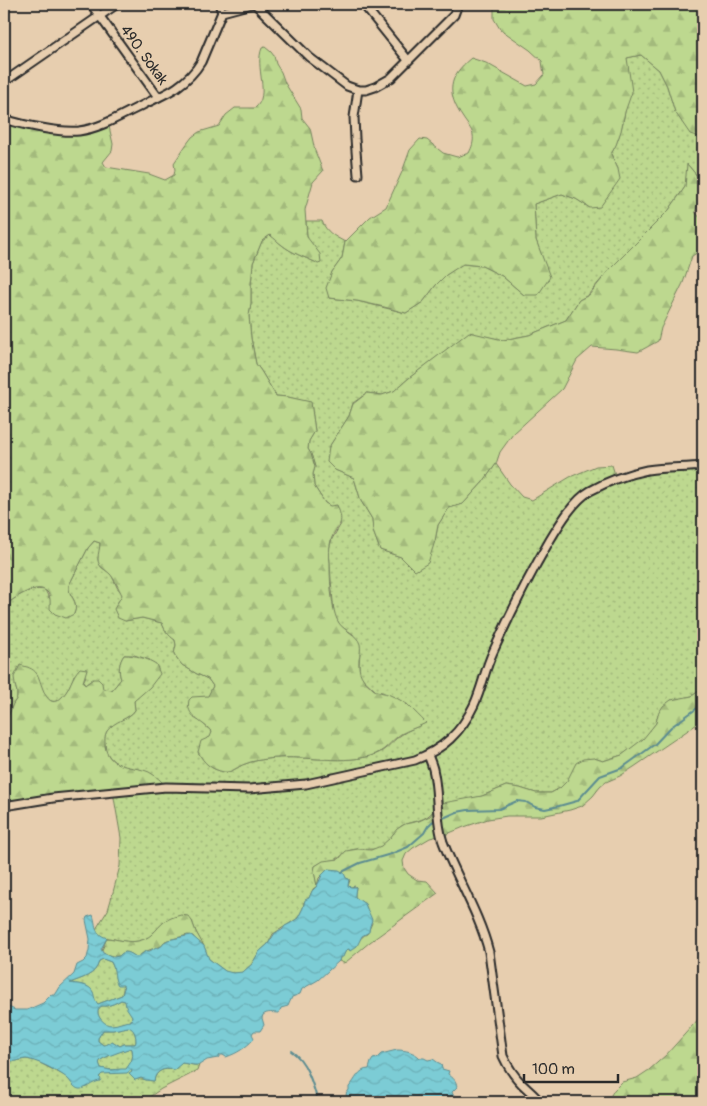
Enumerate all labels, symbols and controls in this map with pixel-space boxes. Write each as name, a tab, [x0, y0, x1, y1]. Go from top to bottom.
street label: 490. Sokak	[116, 21, 173, 89]
scale bar	[524, 1051, 618, 1083]
text: 100 m	[532, 1060, 575, 1079]

